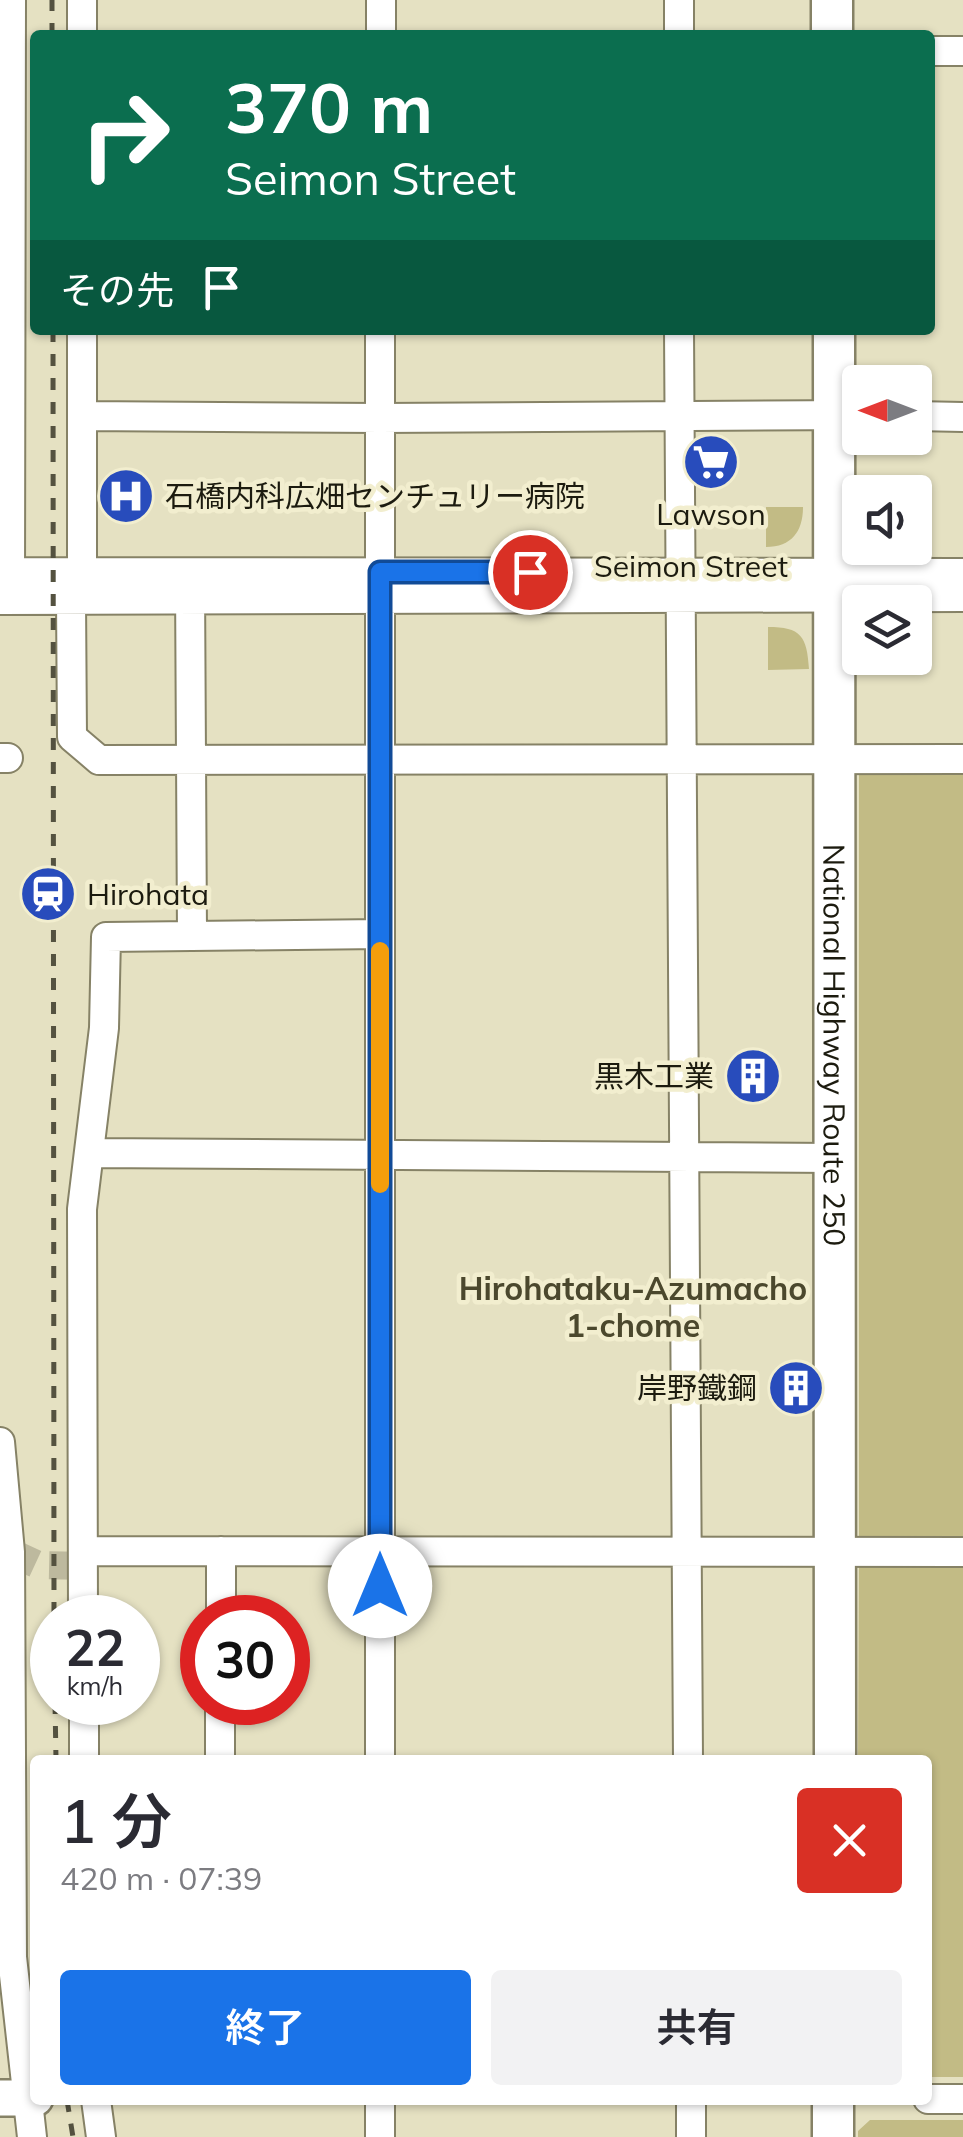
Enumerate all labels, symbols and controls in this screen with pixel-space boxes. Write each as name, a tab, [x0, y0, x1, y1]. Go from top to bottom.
text: 370 m	[225, 63, 433, 151]
icon: right	[60, 70, 190, 200]
text: Seimon Street	[225, 150, 516, 206]
icon: arrive	[194, 260, 249, 315]
text: その先	[60, 266, 174, 314]
north arrow	[842, 365, 932, 455]
map controls	[842, 365, 932, 675]
supermarket icon: Lawson	[681, 432, 741, 492]
hospital icon: 石橋内科広畑センチュリー病院	[96, 466, 156, 526]
button: sound	[842, 475, 932, 565]
place label: 石橋内科広畑センチュリー病院	[165, 477, 585, 515]
place label: Lawson	[656, 495, 766, 533]
pin	[488, 530, 573, 615]
icon: arrive	[503, 545, 558, 600]
street label: Seimon Street	[594, 547, 788, 585]
button: layers	[842, 585, 932, 675]
street label: National Highway Route 250	[815, 844, 854, 1246]
station icon: Hirohata	[18, 864, 78, 924]
place label: Hirohata	[87, 875, 209, 913]
building icon: 黒木工業	[723, 1046, 783, 1106]
place label: 黒木工業	[594, 1057, 714, 1095]
district label: Hirohataku-Azumacho 1-chome	[459, 1268, 807, 1345]
building icon: 岸野鐵鋼	[766, 1358, 826, 1418]
place label: 岸野鐵鋼	[637, 1369, 757, 1407]
position arrow	[328, 1534, 432, 1638]
speed limit sign: 30	[180, 1595, 310, 1725]
text: 22	[65, 1616, 125, 1679]
text: km/h	[67, 1670, 123, 1701]
text: 1 分	[60, 1783, 172, 1858]
button: close	[797, 1788, 902, 1893]
text: 420 m · 07:39	[60, 1858, 262, 1898]
button: 終了	[60, 1970, 471, 2085]
button: 共有	[491, 1970, 902, 2085]

